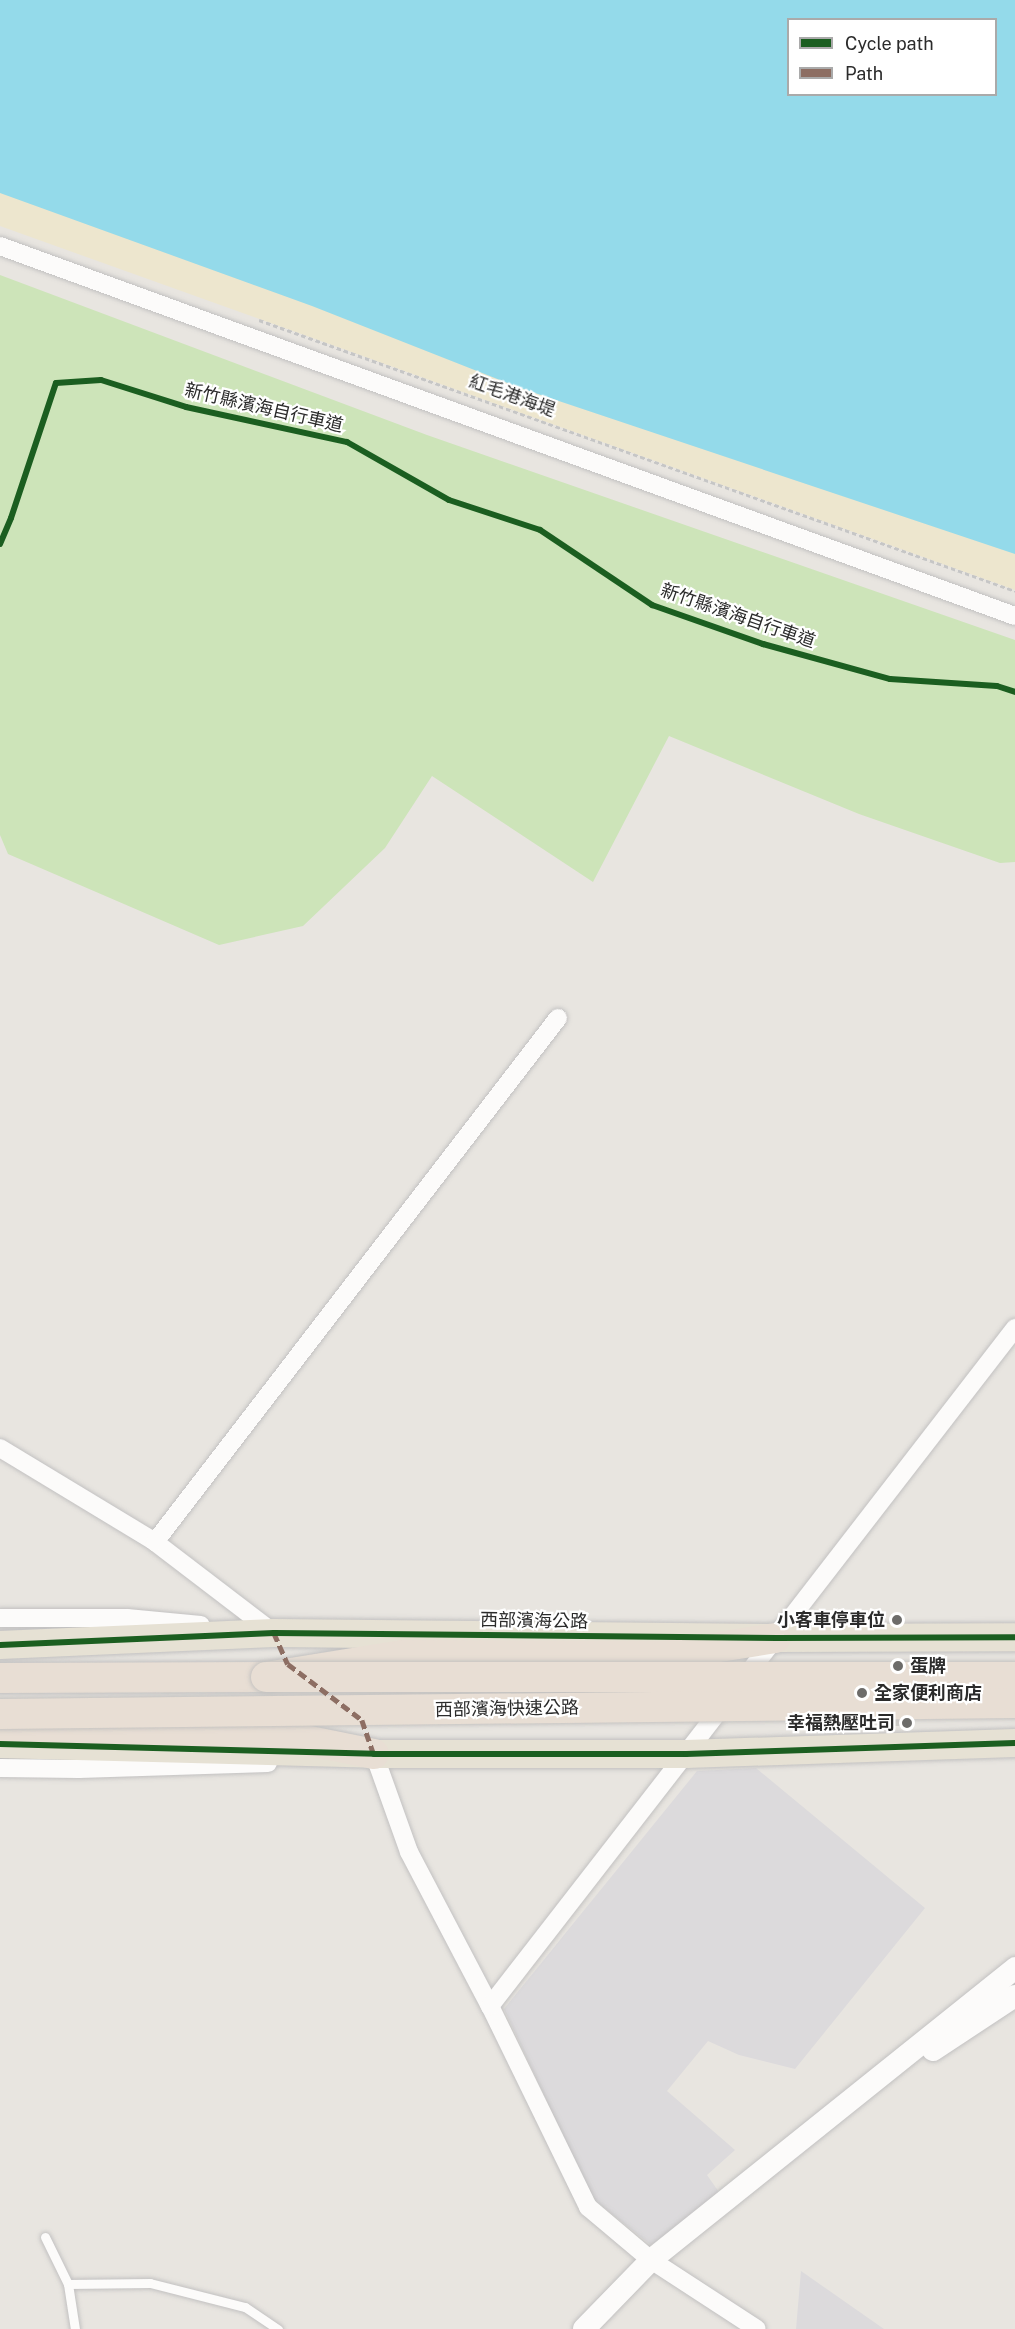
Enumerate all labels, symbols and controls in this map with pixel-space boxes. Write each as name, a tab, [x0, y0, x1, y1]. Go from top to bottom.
legend	[787, 18, 997, 96]
text: Cycle path	[845, 33, 934, 54]
text: Path	[845, 63, 883, 84]
street label: 紅毛港海堤	[466, 370, 558, 422]
street label: 新竹縣濱海自行車道	[183, 379, 345, 437]
street label: 新竹縣濱海自行車道	[658, 579, 818, 653]
street label: 西部濱海公路	[480, 1609, 588, 1633]
place label: 小客車停車位	[777, 1609, 885, 1631]
marker: 小客車停車位	[890, 1613, 904, 1627]
place label: 蛋牌	[910, 1655, 946, 1677]
marker: 蛋牌	[891, 1659, 905, 1673]
place label: 全家便利商店	[874, 1682, 982, 1704]
marker: 全家便利商店	[855, 1686, 869, 1700]
street label: 西部濱海快速公路	[435, 1697, 579, 1721]
place label: 幸福熱壓吐司	[787, 1712, 895, 1734]
marker: 幸福熱壓吐司	[900, 1716, 914, 1730]

